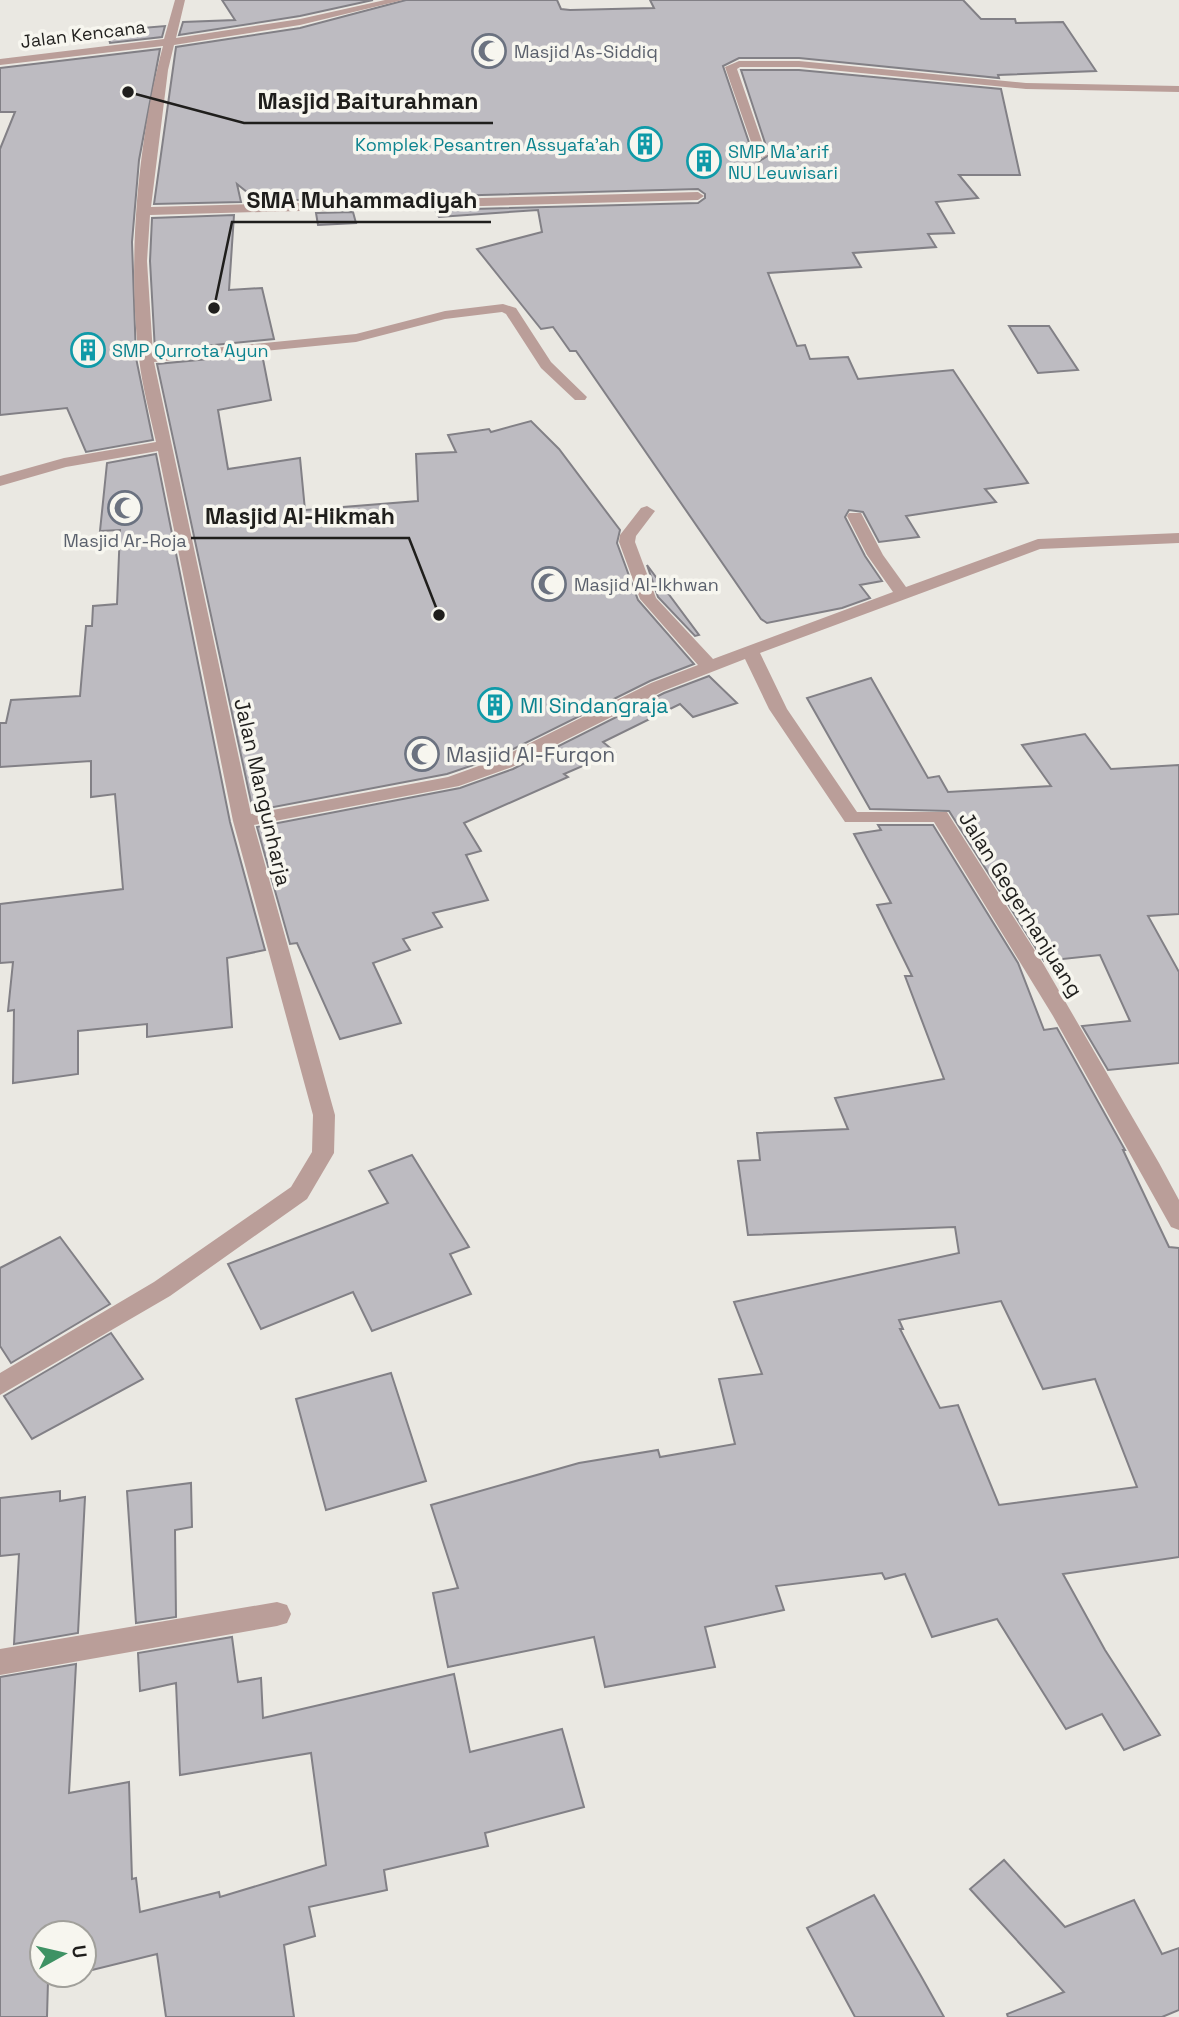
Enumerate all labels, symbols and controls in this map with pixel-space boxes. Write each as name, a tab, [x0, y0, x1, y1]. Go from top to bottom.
street label: Jalan Kencana	[19, 15, 147, 53]
mosque icon: Masjid As-Siddiq	[470, 32, 508, 70]
place label: Masjid As-Siddiq	[514, 40, 658, 63]
callout: Masjid Baiturahman	[244, 79, 493, 123]
text: Masjid Baiturahman	[257, 86, 479, 116]
building icon: Komplek Pesantren Assyafa'ah	[626, 125, 664, 163]
place label: Komplek Pesantren Assyafa'ah	[355, 133, 620, 156]
place label: SMP Ma'arif NU Leuwisari	[728, 140, 838, 184]
building icon: SMP Ma'arif NU Leuwisari	[685, 142, 723, 180]
callout: SMA Muhammadiyah	[232, 178, 491, 222]
text: SMA Muhammadiyah	[246, 185, 478, 215]
building icon: SMP Qurrota Ayun	[69, 331, 107, 369]
place label: SMP Qurrota Ayun	[112, 339, 269, 362]
mosque icon: Masjid Ar-Roja	[106, 489, 144, 527]
callout: Masjid Al-Hikmah	[191, 494, 409, 538]
text: Masjid Al-Hikmah	[205, 501, 395, 531]
place label: Masjid Ar-Roja	[63, 529, 187, 552]
mosque icon: Masjid Al-Ikhwan	[530, 565, 568, 603]
place label: Masjid Al-Ikhwan	[574, 573, 719, 596]
building icon: MI Sindangraja	[476, 686, 514, 724]
place label: MI Sindangraja	[520, 692, 668, 719]
street label: Jalan Mangunharja	[228, 695, 298, 889]
mosque icon: Masjid Al-Furqon	[403, 735, 441, 773]
place label: Masjid Al-Furqon	[446, 741, 615, 768]
street label: Jalan Gegerhanjuang	[953, 806, 1089, 1002]
north arrow	[28, 1919, 98, 1989]
text: U	[66, 1944, 93, 1960]

